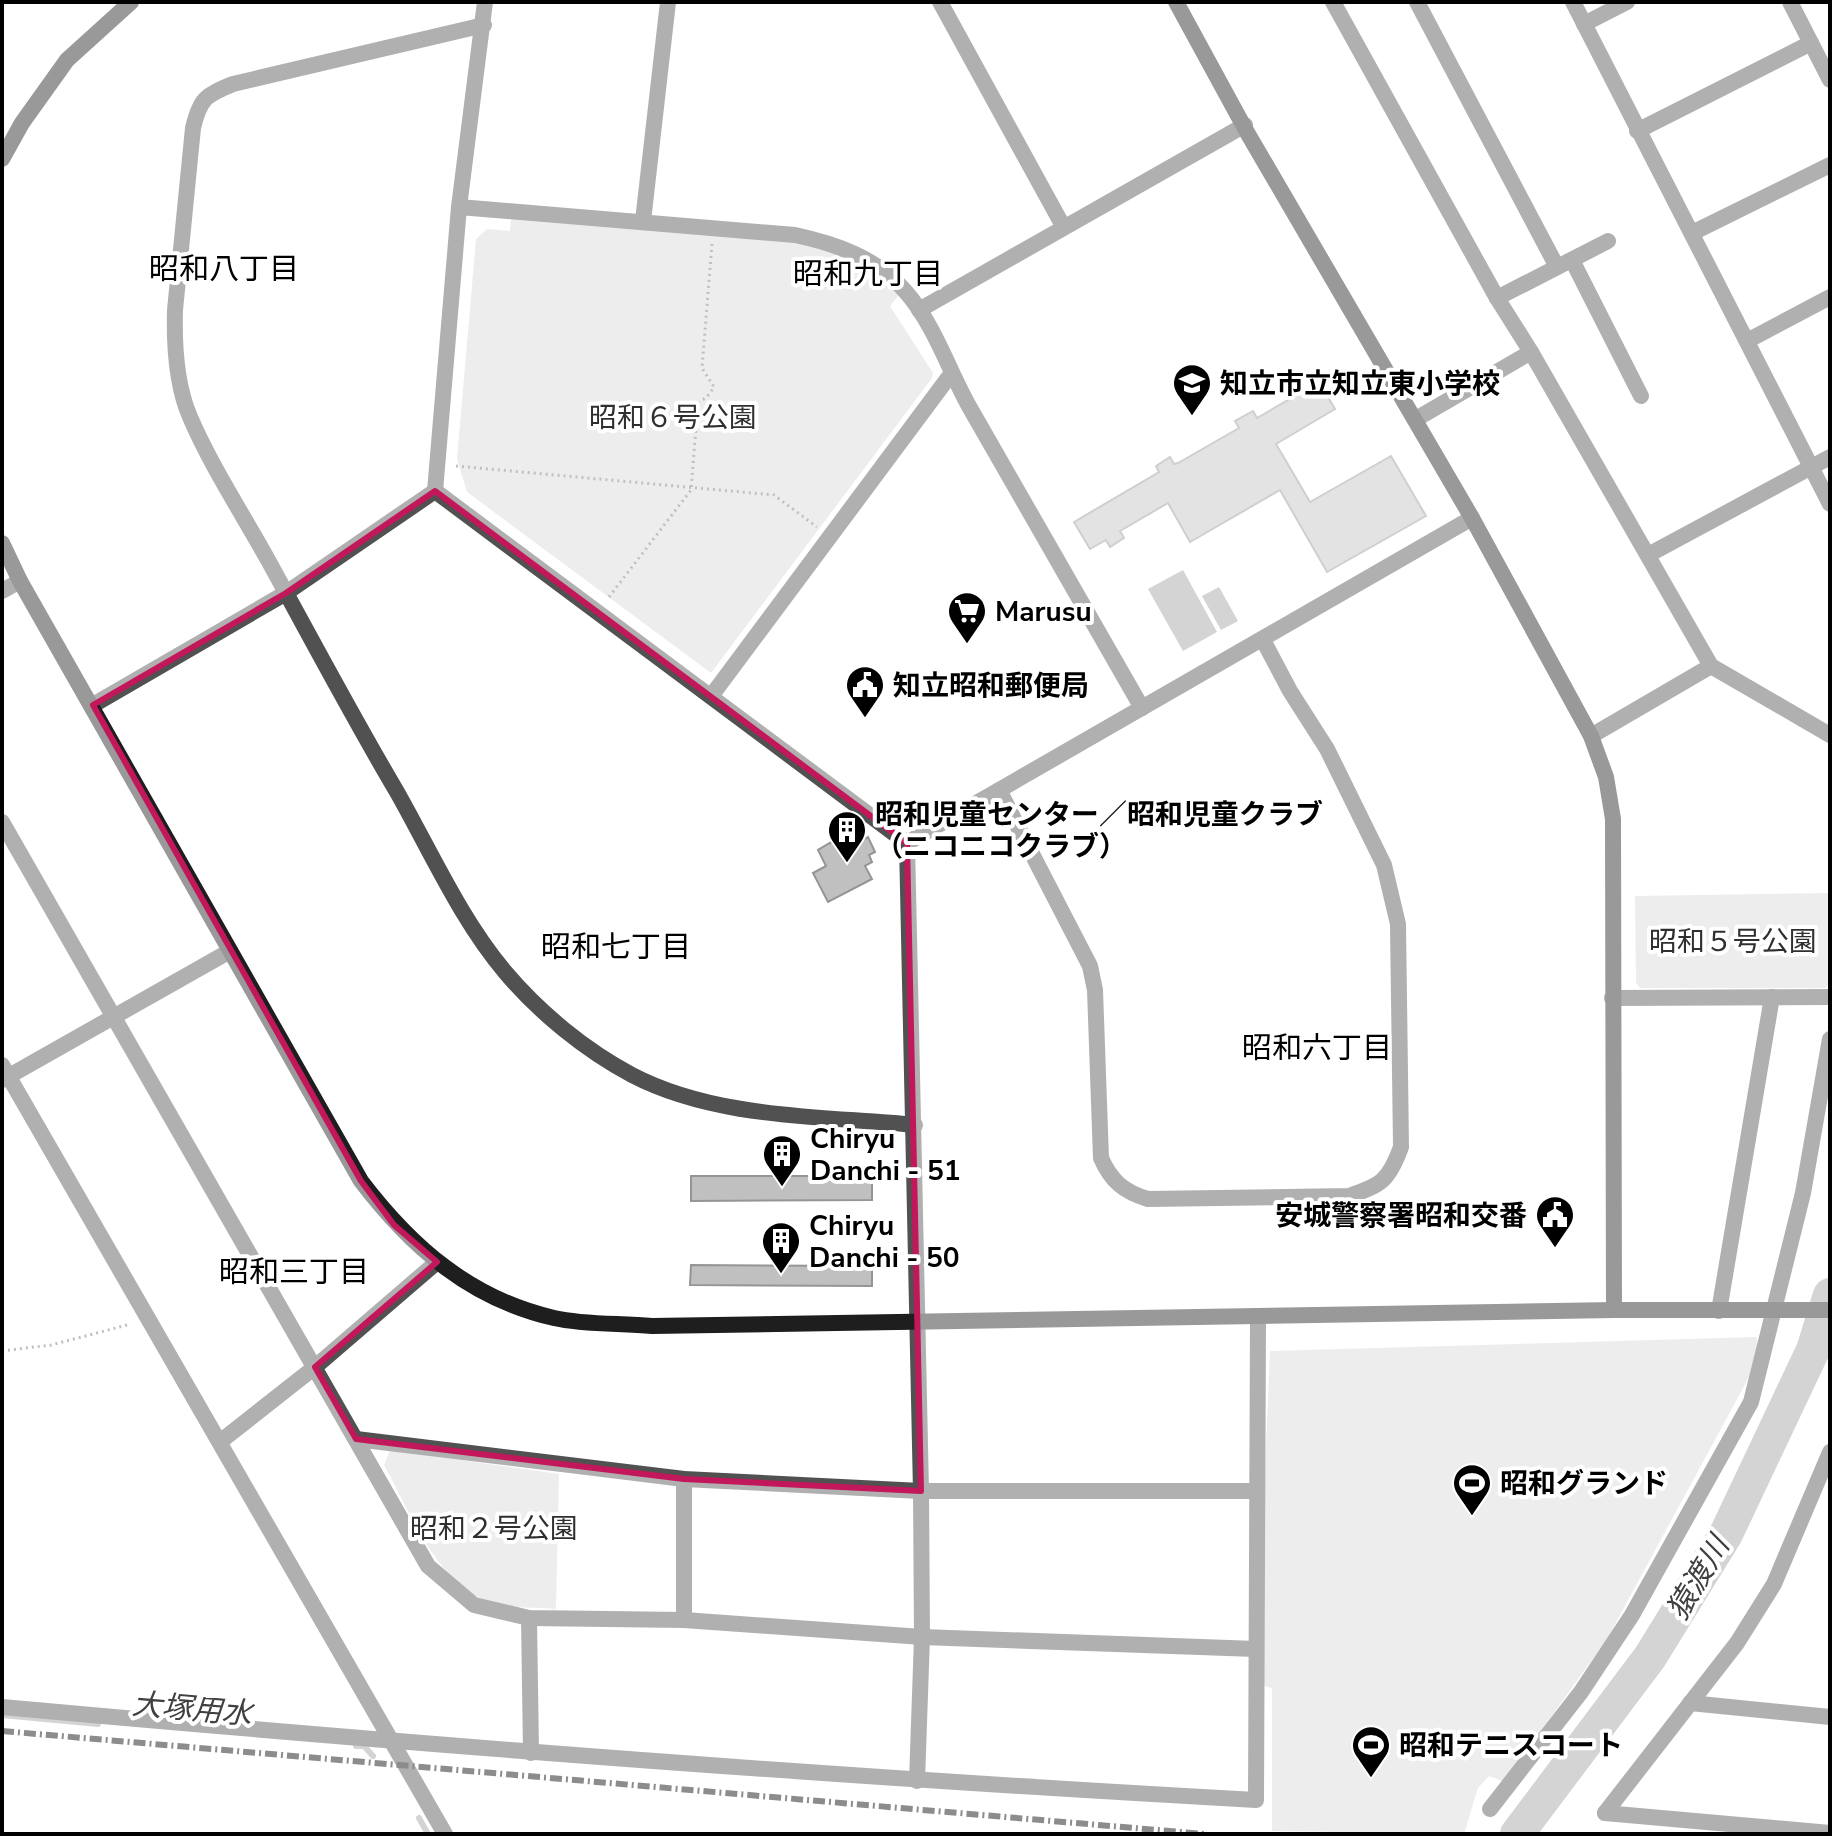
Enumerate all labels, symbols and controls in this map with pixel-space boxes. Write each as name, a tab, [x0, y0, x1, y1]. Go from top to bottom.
district label: 昭和八丁目	[149, 249, 299, 290]
district label: 昭和九丁目	[793, 254, 943, 295]
school or university icon: 知立市立知立東小学校	[1171, 362, 1213, 417]
place label: 知立市立知立東小学校	[1220, 365, 1500, 403]
park label: 昭和６号公園	[589, 399, 757, 437]
supermarket icon: Marusu	[946, 590, 988, 645]
place label: Marusu	[995, 593, 1092, 631]
public building icon: 知立昭和郵便局	[844, 664, 886, 719]
place label: 知立昭和郵便局	[893, 667, 1089, 705]
place label: 昭和児童センター／昭和児童クラブ （ニコニコクラブ）	[875, 796, 1323, 866]
building icon: 昭和児童センター／昭和児童クラブ （ニコニコクラブ）	[826, 809, 868, 864]
park label: 昭和５号公園	[1649, 923, 1817, 961]
district label: 昭和七丁目	[541, 927, 691, 968]
district label: 昭和六丁目	[1242, 1028, 1392, 1069]
place label: Chiryu Danchi - 51	[810, 1120, 961, 1190]
building icon: Chiryu Danchi - 51	[761, 1133, 803, 1188]
public building icon: 安城警察署昭和交番	[1534, 1194, 1576, 1249]
place label: 安城警察署昭和交番	[1275, 1197, 1527, 1235]
place label: Chiryu Danchi - 50	[809, 1207, 960, 1277]
building icon: Chiryu Danchi - 50	[760, 1220, 802, 1275]
district label: 昭和三丁目	[219, 1252, 369, 1293]
sports icon: 昭和グランド	[1451, 1462, 1493, 1517]
place label: 昭和グランド	[1500, 1465, 1668, 1503]
park label: 昭和２号公園	[410, 1510, 578, 1548]
water label: 猿渡川	[1658, 1527, 1741, 1627]
water label: 大塚用水	[130, 1684, 257, 1735]
sports icon: 昭和テニスコート	[1350, 1724, 1392, 1779]
place label: 昭和テニスコート	[1399, 1727, 1623, 1765]

